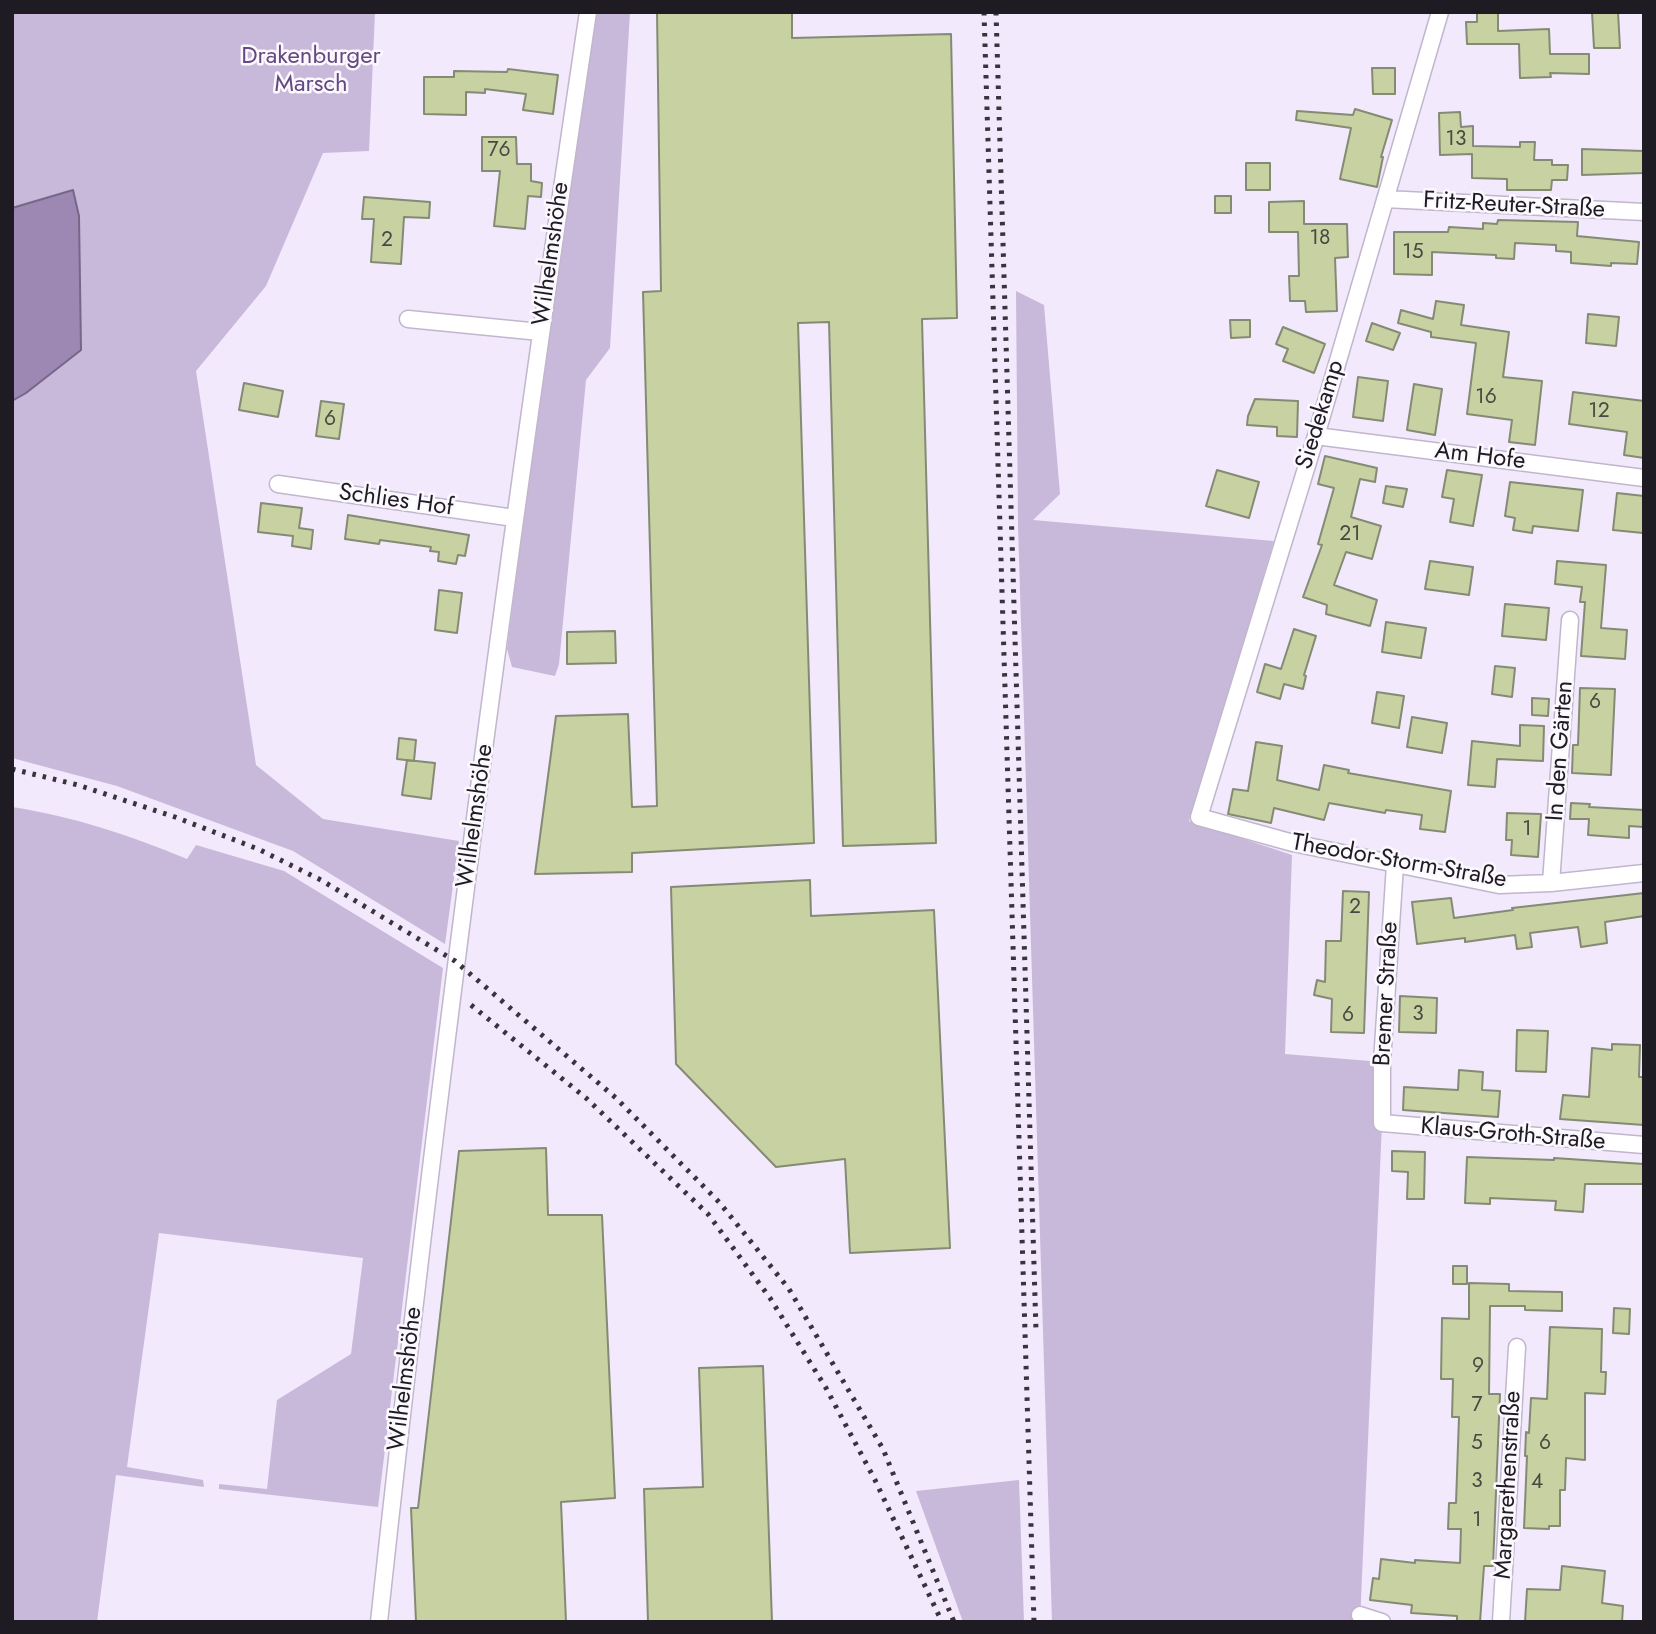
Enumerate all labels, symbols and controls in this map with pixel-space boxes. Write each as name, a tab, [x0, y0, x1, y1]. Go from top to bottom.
park label: Drakenburger Marsch	[241, 43, 381, 99]
house number: 13	[1446, 127, 1466, 153]
house number: 76	[487, 138, 511, 164]
street label: Wilhelmshöhe	[528, 180, 576, 328]
street label: Fritz-Reuter-Straße	[1422, 187, 1606, 225]
house number: 18	[1310, 226, 1330, 252]
house number: 2	[381, 228, 393, 254]
house number: 15	[1402, 240, 1424, 266]
street label: Siedekamp	[1291, 357, 1351, 473]
house number: 16	[1475, 385, 1497, 411]
house number: 12	[1588, 399, 1610, 425]
house number: 6	[324, 407, 336, 433]
street label: Am Hofe	[1433, 437, 1527, 477]
street label: Schlies Hof	[337, 479, 455, 523]
house number: 21	[1339, 522, 1361, 548]
street label: In den Gärten	[1542, 680, 1580, 822]
house number: 6	[1589, 690, 1601, 716]
street label: Wilhelmshöhe	[452, 742, 500, 890]
house number: 1	[1522, 817, 1532, 843]
street label: Theodor-Storm-Straße	[1289, 829, 1509, 895]
house number: 2	[1349, 895, 1361, 921]
street label: Bremer Straße	[1369, 921, 1405, 1067]
house number: 3	[1412, 1002, 1424, 1028]
house number: 6	[1342, 1003, 1354, 1029]
street label: Klaus-Groth-Straße	[1419, 1113, 1607, 1157]
street label: Wilhelmshöhe	[383, 1305, 429, 1453]
house number: 9	[1472, 1354, 1484, 1380]
street label: Margarethenstraße	[1490, 1390, 1528, 1580]
house number: 7	[1471, 1393, 1483, 1419]
house number: 5	[1471, 1431, 1483, 1457]
house number: 6	[1539, 1431, 1551, 1457]
house number: 3	[1471, 1469, 1483, 1495]
house number: 4	[1531, 1470, 1543, 1496]
house number: 1	[1472, 1508, 1482, 1534]

